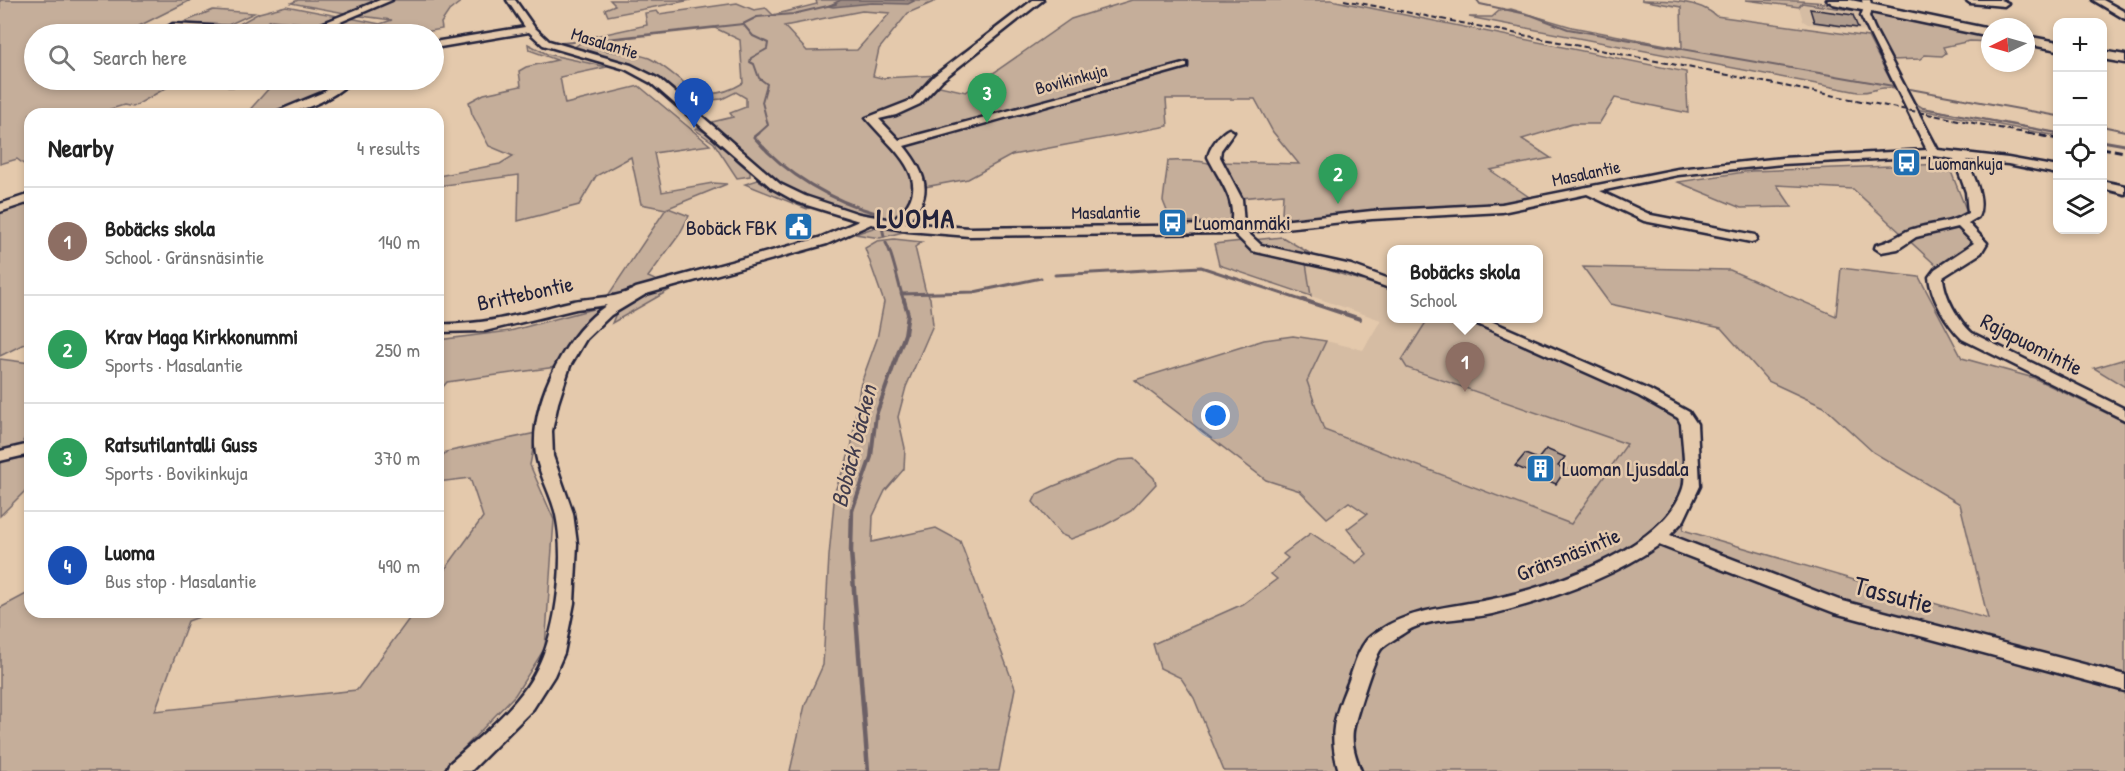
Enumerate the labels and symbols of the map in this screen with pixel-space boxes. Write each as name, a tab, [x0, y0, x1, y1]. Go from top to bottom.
north arrow	[1981, 18, 2035, 72]
street label: Masalantie	[568, 21, 642, 65]
street label: Bovikinkuja	[1032, 57, 1110, 101]
pin: 3	[968, 74, 1006, 123]
pin: 4	[674, 78, 714, 128]
bus stop icon: Luomankuja	[1891, 147, 1923, 179]
place label: Luomankuja	[1928, 151, 2003, 176]
pin: 2	[1318, 154, 1358, 204]
street label: Masalantie	[1550, 154, 1622, 192]
district label: LUOMA	[876, 199, 956, 237]
street label: Masalantie	[1071, 199, 1141, 225]
bus stop icon: Luomanmäki	[1157, 206, 1189, 238]
place label: Luomanmäki	[1194, 207, 1291, 237]
public building icon: Bobäck FBK	[782, 211, 814, 243]
place label: Bobäck FBK	[686, 212, 777, 242]
street label: Brittebontie	[474, 268, 576, 318]
street label: Rajapuomintie	[1976, 306, 2088, 383]
pin: 1	[1446, 342, 1484, 392]
water label: Bobäck bäcken	[822, 379, 884, 510]
your location	[1201, 401, 1230, 430]
building icon: Luoman Ljusdala	[1525, 452, 1557, 484]
place label: Luoman Ljusdala	[1562, 453, 1689, 483]
street label: Gränsnäsintie	[1512, 520, 1624, 588]
street label: Tassutie	[1850, 566, 1938, 622]

